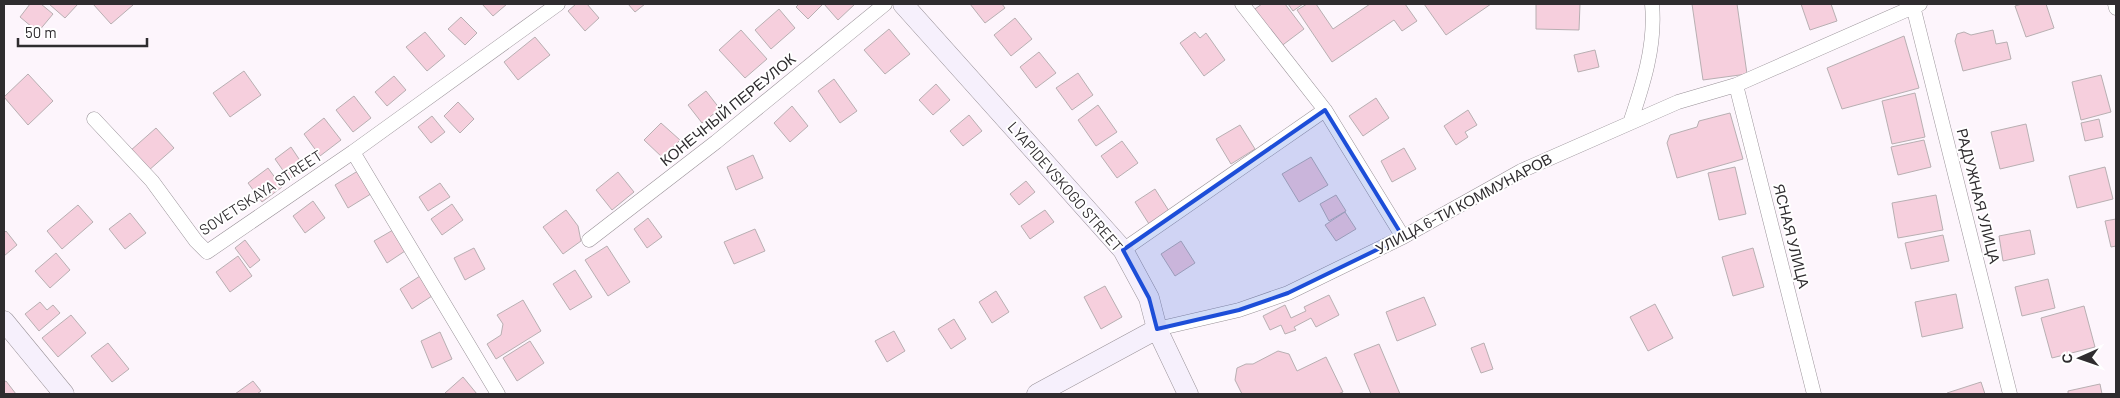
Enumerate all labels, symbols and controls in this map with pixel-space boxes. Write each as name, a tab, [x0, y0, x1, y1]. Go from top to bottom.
scale bar	[18, 15, 146, 47]
text: 50 m	[25, 23, 57, 41]
street label: КОНЕЧНЫЙ ПЕРЕУЛОК	[656, 49, 799, 169]
street label: LYAPIDEVSKOGO STREET	[1004, 118, 1127, 255]
street label: РАДУЖНАЯ УЛИЦА	[1953, 126, 2004, 265]
street label: SOVETSKAYA STREET	[196, 146, 325, 239]
street label: УЛИЦА 6-ТИ КОММУНАРОВ	[1372, 149, 1555, 257]
street label: ЯСНАЯ УЛИЦА	[1770, 182, 1814, 290]
north arrow	[2055, 333, 2105, 383]
text: С	[2058, 353, 2075, 364]

